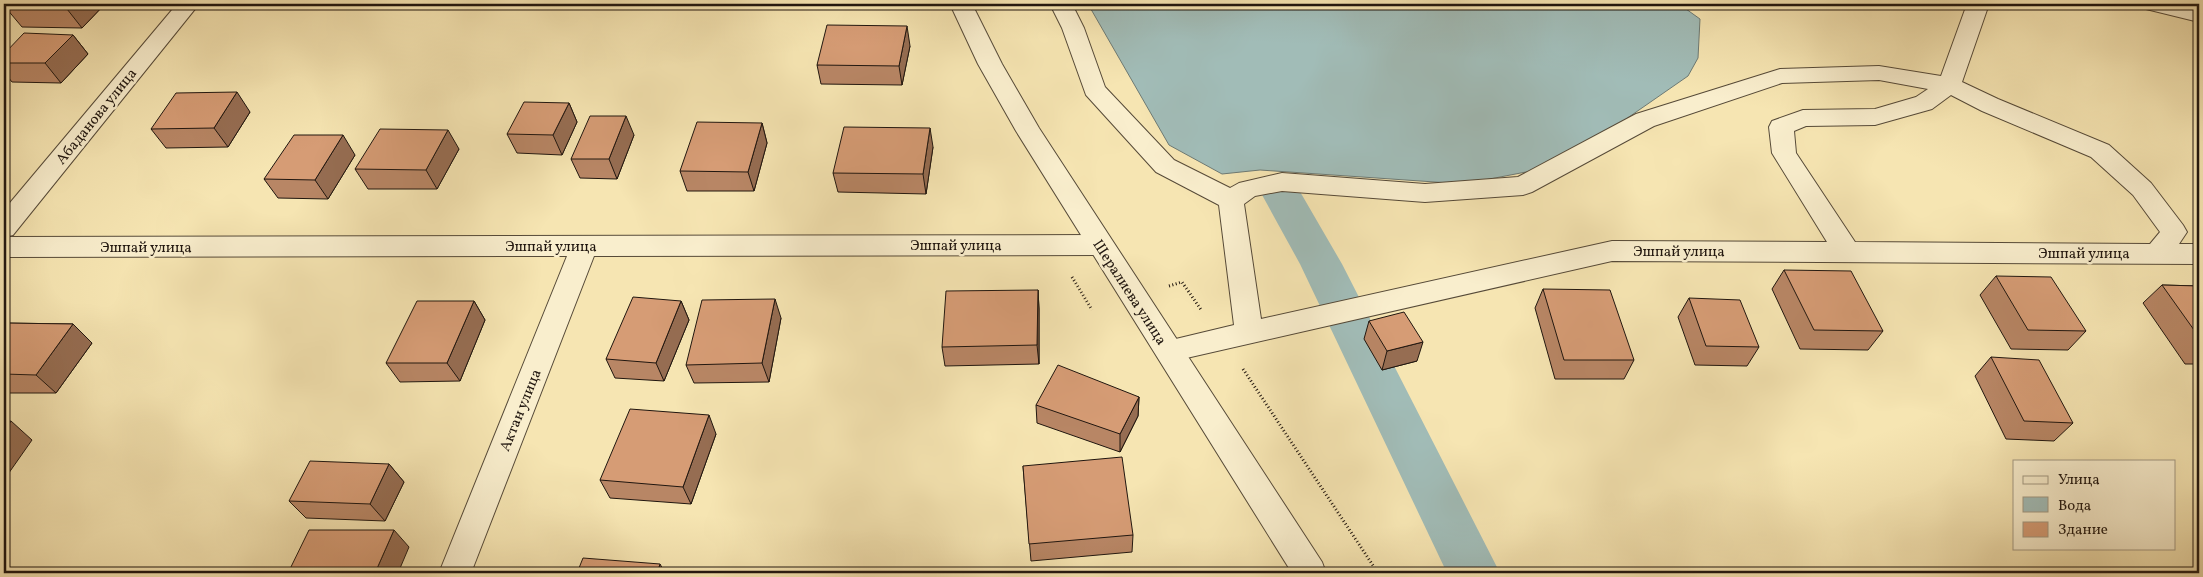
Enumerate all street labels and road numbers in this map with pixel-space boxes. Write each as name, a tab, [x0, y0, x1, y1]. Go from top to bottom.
street label: Абаданова улица	[52, 64, 143, 170]
street label: Эшпай улица	[910, 236, 1002, 257]
street label: Шералиева улица	[1087, 236, 1171, 350]
street label: Эшпай улица	[505, 237, 597, 258]
street label: Эшпай улица	[100, 238, 192, 259]
street label: Эшпай улица	[1633, 242, 1725, 263]
street label: Эшпай улица	[2038, 244, 2130, 265]
street label: Актан улица	[495, 366, 547, 455]

